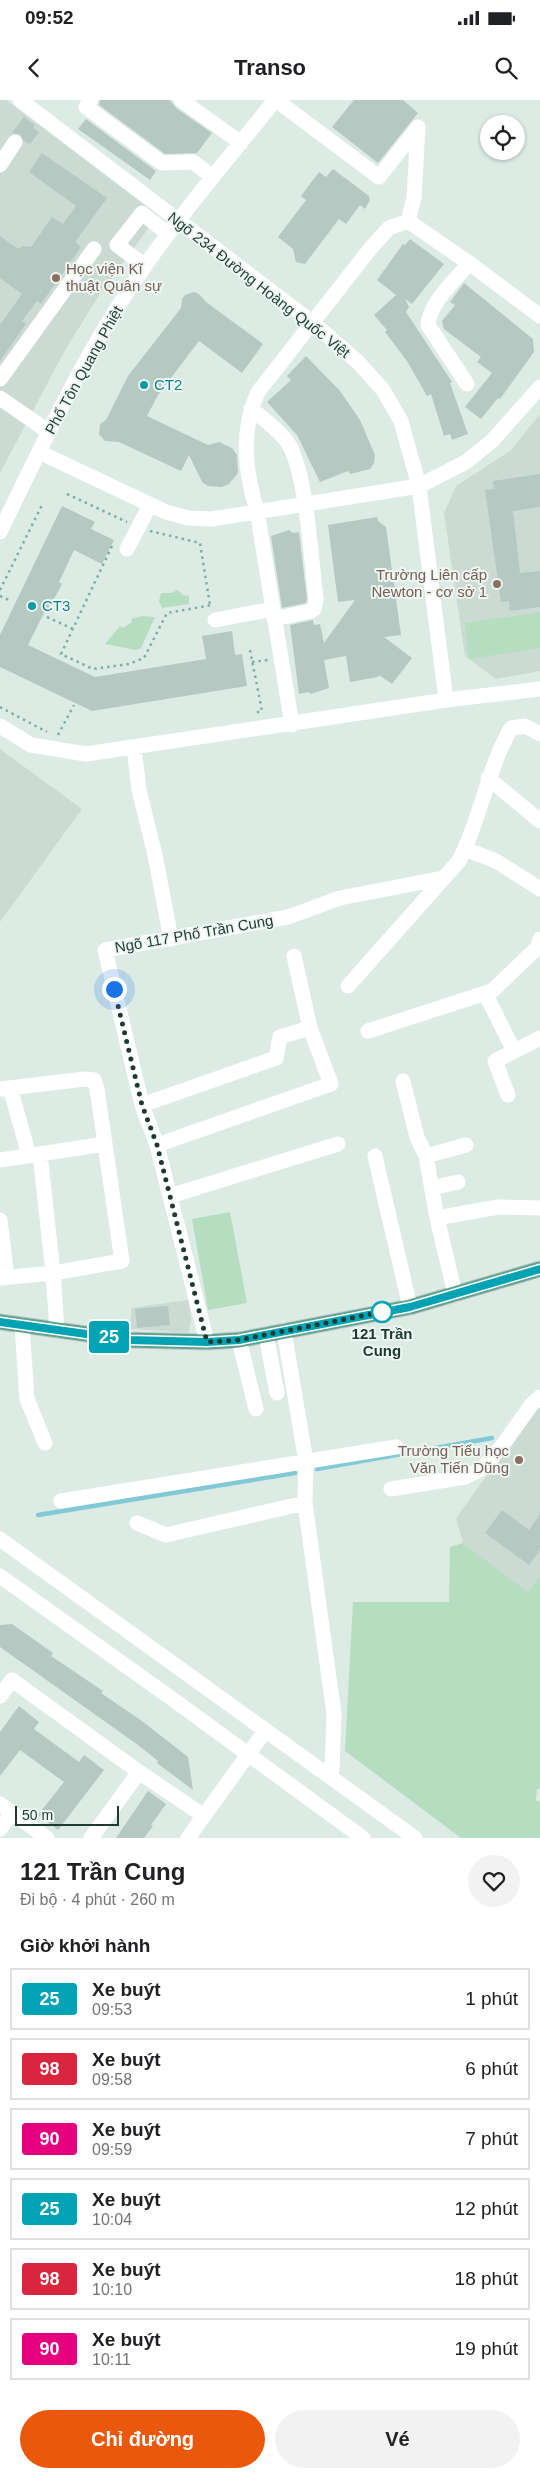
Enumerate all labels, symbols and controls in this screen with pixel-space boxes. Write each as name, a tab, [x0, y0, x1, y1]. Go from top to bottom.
text: 09:52	[25, 7, 74, 28]
icon: back	[20, 54, 48, 82]
icon: search	[492, 54, 520, 82]
text: Transo	[234, 55, 306, 80]
map controls	[480, 115, 525, 160]
button: locate	[480, 115, 525, 160]
street label: Ngõ 234 Đường Hoàng Quốc Việt	[165, 208, 354, 362]
place label: Học viện Kĩ thuật Quân sự	[66, 260, 162, 294]
marker: Học viện Kĩ thuật Quân sự	[50, 272, 62, 284]
street label: Phố Tôn Quang Phiệt	[41, 302, 126, 437]
place label: CT2	[154, 376, 182, 393]
marker: CT2	[138, 379, 150, 391]
place label: Trường Liên cấp Newton - cơ sở 1	[371, 566, 487, 600]
marker: Trường Liên cấp Newton - cơ sở 1	[491, 578, 503, 590]
place label: CT3	[42, 597, 70, 614]
marker: CT3	[26, 600, 38, 612]
street label: Ngõ 117 Phố Trần Cung	[113, 911, 275, 956]
your location	[102, 977, 127, 1002]
marker: 121 Trần Cung	[371, 1301, 393, 1323]
line badge: 25	[86, 1321, 132, 1353]
place label: 121 Trần Cung	[352, 1325, 412, 1359]
text: 25	[99, 1327, 119, 1347]
place label: Trường Tiểu học Văn Tiến Dũng	[398, 1442, 509, 1476]
marker: Trường Tiểu học Văn Tiến Dũng	[513, 1454, 525, 1466]
scale bar	[15, 1803, 119, 1826]
text: 50 m	[22, 1807, 53, 1823]
button: heart	[468, 1855, 520, 1907]
text: 121 Trần Cung	[20, 1858, 185, 1885]
text: Đi bộ · 4 phút · 260 m	[20, 1891, 175, 1908]
text: Giờ khởi hành	[20, 1935, 150, 1956]
text: Xe buýt	[92, 1979, 161, 2000]
text: 1 phút	[465, 1988, 518, 2009]
text: 25	[39, 1989, 60, 2009]
text: 09:53	[92, 2001, 132, 2018]
text: Xe buýt	[92, 2049, 161, 2070]
text: 6 phút	[465, 2058, 518, 2079]
text: 98	[39, 2059, 60, 2079]
text: 09:58	[92, 2071, 132, 2088]
text: Xe buýt	[92, 2119, 161, 2140]
text: 7 phút	[465, 2128, 518, 2149]
text: 90	[39, 2129, 60, 2149]
text: 09:59	[92, 2141, 132, 2158]
text: Xe buýt	[92, 2189, 161, 2210]
text: 12 phút	[455, 2198, 518, 2219]
text: 25	[39, 2199, 60, 2219]
text: 10:04	[92, 2211, 132, 2228]
text: Xe buýt	[92, 2259, 161, 2280]
text: 18 phút	[455, 2268, 518, 2289]
text: 98	[39, 2269, 60, 2289]
text: 10:10	[92, 2281, 132, 2298]
text: Xe buýt	[92, 2329, 161, 2350]
text: 19 phút	[455, 2338, 518, 2359]
text: 90	[39, 2339, 60, 2359]
text: 10:11	[92, 2351, 131, 2368]
button: Chỉ đường	[20, 2410, 265, 2468]
button: Vé	[275, 2410, 520, 2468]

